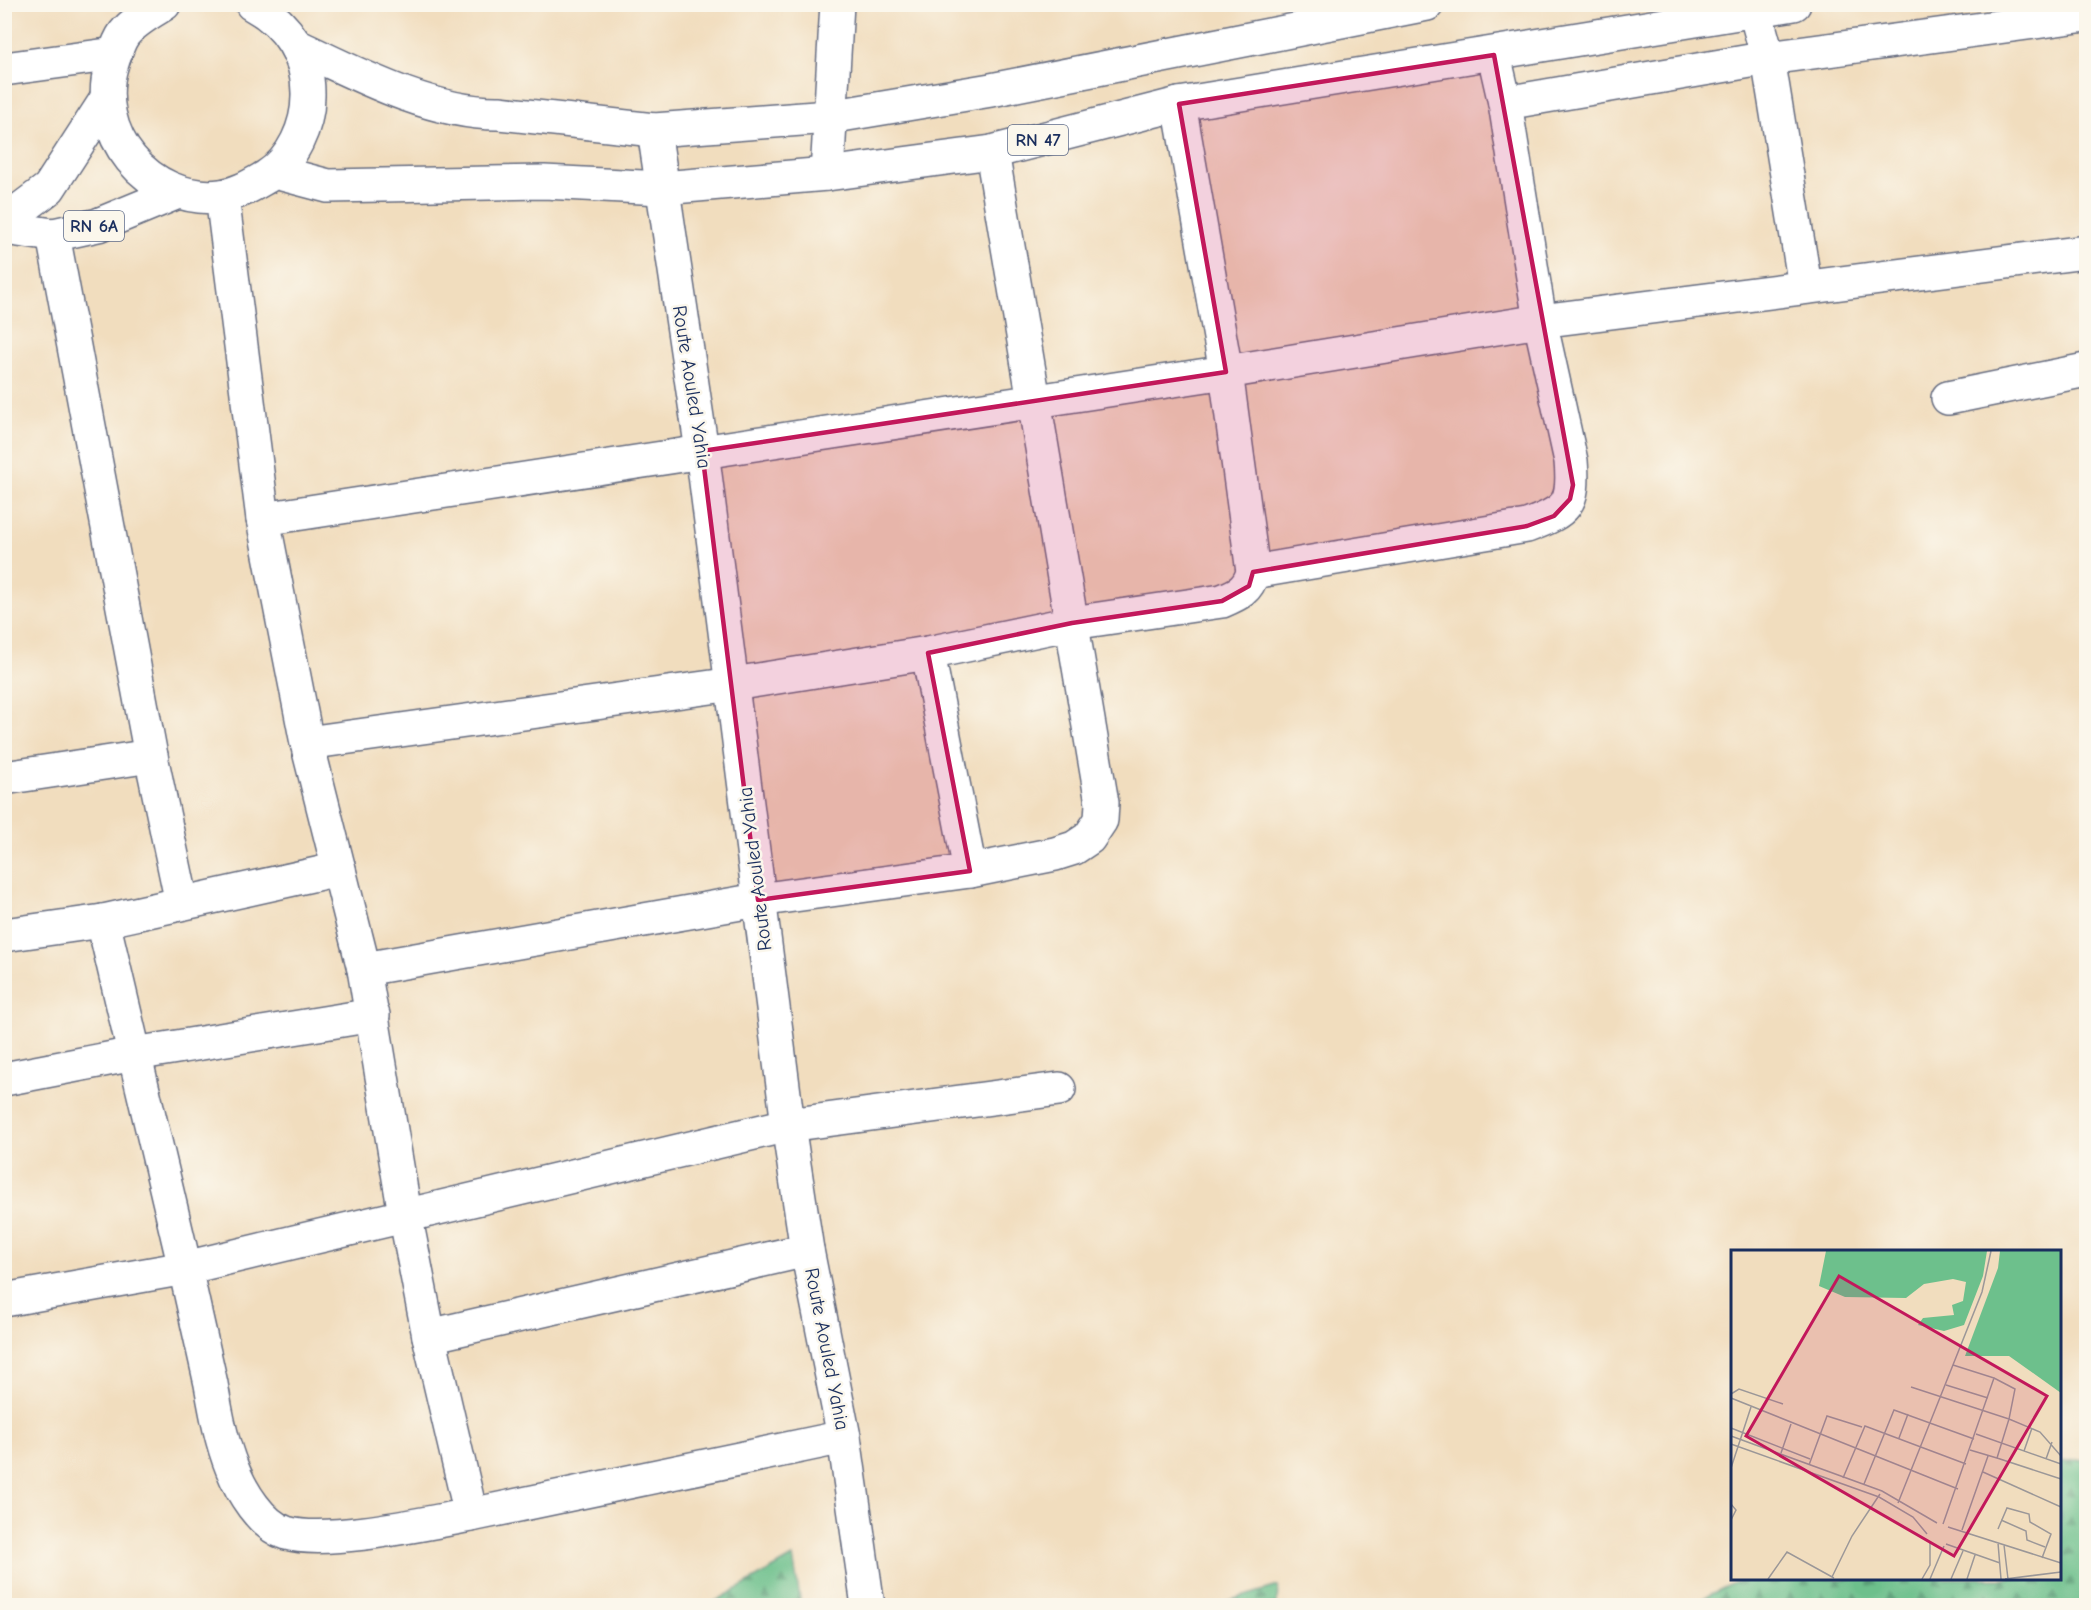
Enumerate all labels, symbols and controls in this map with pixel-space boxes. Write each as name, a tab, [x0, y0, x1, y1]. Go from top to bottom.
road number: RN 47	[1008, 125, 1068, 155]
road number: RN 6A	[64, 211, 124, 241]
street label: Route Aouled Yahia	[668, 304, 716, 470]
street label: Route Aouled Yahia	[734, 786, 776, 952]
inset map	[1731, 1250, 2061, 1580]
street label: Route Aouled Yahia	[800, 1266, 854, 1432]

